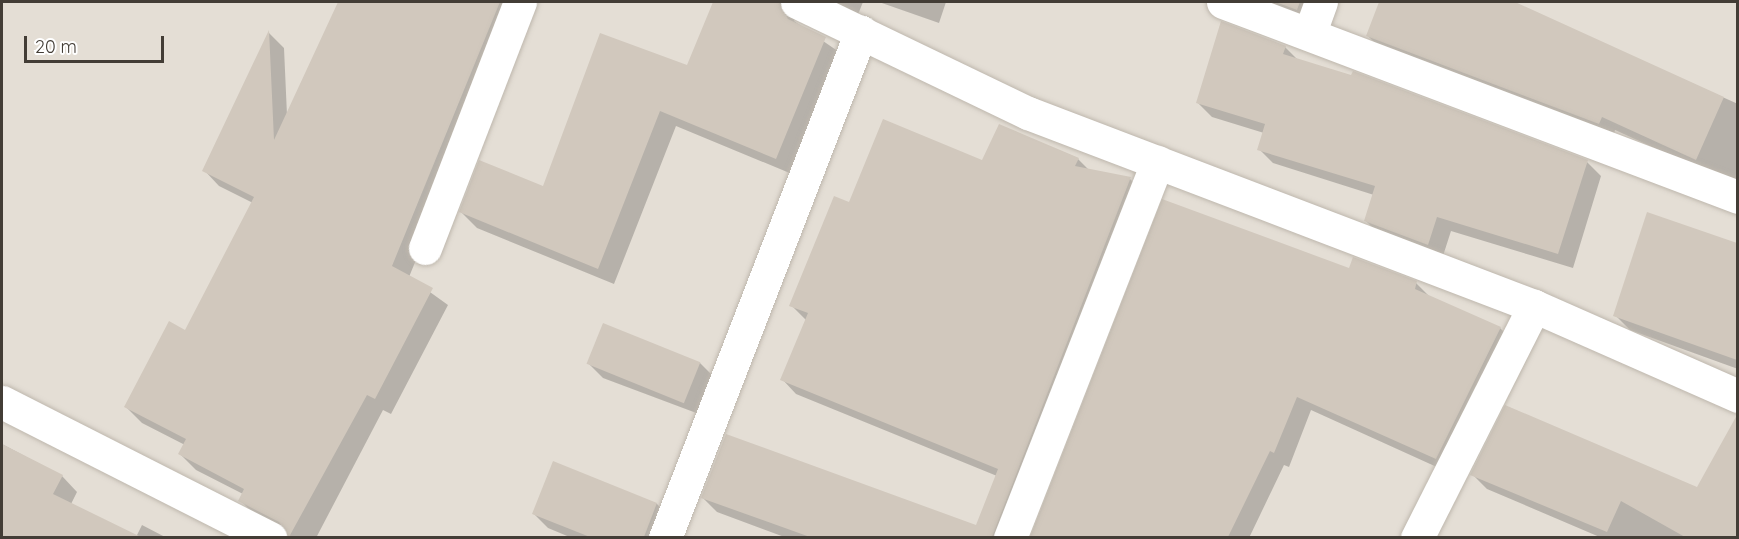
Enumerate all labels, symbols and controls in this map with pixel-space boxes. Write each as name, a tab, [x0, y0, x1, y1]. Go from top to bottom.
scale bar	[27, 24, 166, 62]
text: 20 m	[35, 35, 77, 58]

